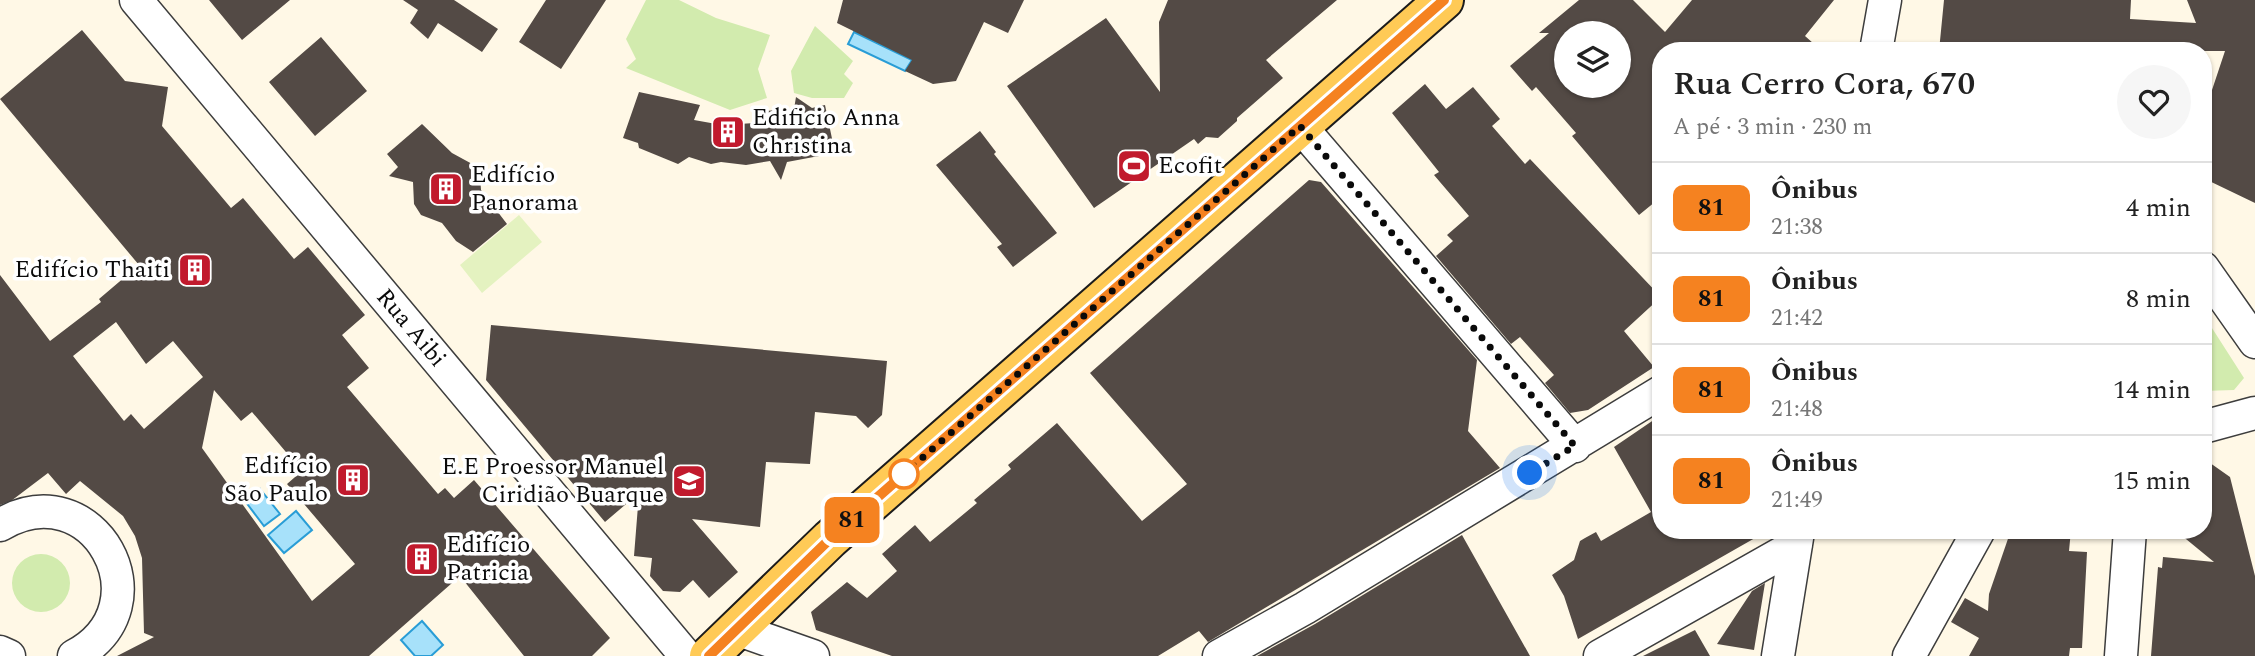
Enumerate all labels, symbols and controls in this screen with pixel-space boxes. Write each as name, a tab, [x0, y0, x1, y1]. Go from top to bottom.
map controls	[1554, 21, 1631, 98]
button: layers	[1554, 21, 1631, 98]
text: Rua Cerro Cora, 670	[1673, 59, 1975, 109]
button: heart	[2117, 65, 2191, 139]
place label: Edificio Anna Christina	[752, 100, 900, 164]
text: A pé · 3 min · 230 m	[1673, 110, 1872, 145]
building icon: Edificio Anna Christina	[709, 113, 747, 151]
sports icon: Ecofit	[1115, 147, 1153, 185]
place label: Ecofit	[1158, 148, 1222, 184]
place label: Edifício Panorama	[471, 157, 579, 221]
building icon: Edifício Panorama	[427, 170, 465, 208]
text: Ônibus	[1771, 170, 1858, 210]
text: 4 min	[2126, 188, 2191, 228]
text: 81	[1698, 190, 1725, 226]
text: 21:38	[1771, 210, 1823, 245]
building icon: Edifício Thaiti	[176, 251, 214, 289]
place label: Edifício Thaiti	[14, 252, 170, 288]
text: Ônibus	[1771, 261, 1858, 301]
text: 8 min	[2126, 279, 2191, 319]
street label: Rua Aibi	[367, 281, 455, 375]
text: 81	[1698, 281, 1725, 317]
text: 21:42	[1771, 301, 1823, 336]
text: Ônibus	[1771, 352, 1858, 392]
text: 14 min	[2113, 370, 2191, 410]
text: 81	[1698, 372, 1725, 408]
text: 21:48	[1771, 392, 1823, 427]
text: Ônibus	[1771, 443, 1858, 483]
place label: Edifício São Paulo	[224, 448, 328, 512]
place label: E.E Proessor Manuel Ciridião Buarque	[442, 449, 664, 513]
your location	[1512, 455, 1547, 490]
unlabelled marker	[889, 459, 919, 489]
building icon: Edifício São Paulo	[334, 461, 372, 499]
text: 15 min	[2113, 461, 2191, 501]
school or university icon: E.E Proessor Manuel Ciridião Buarque	[670, 462, 708, 500]
text: 81	[1698, 463, 1725, 499]
text: 21:49	[1771, 483, 1823, 518]
line badge: 81	[820, 497, 884, 543]
text: 81	[839, 502, 865, 538]
place label: Edifício Patricia	[446, 527, 530, 591]
building icon: Edifício Patricia	[403, 540, 441, 578]

